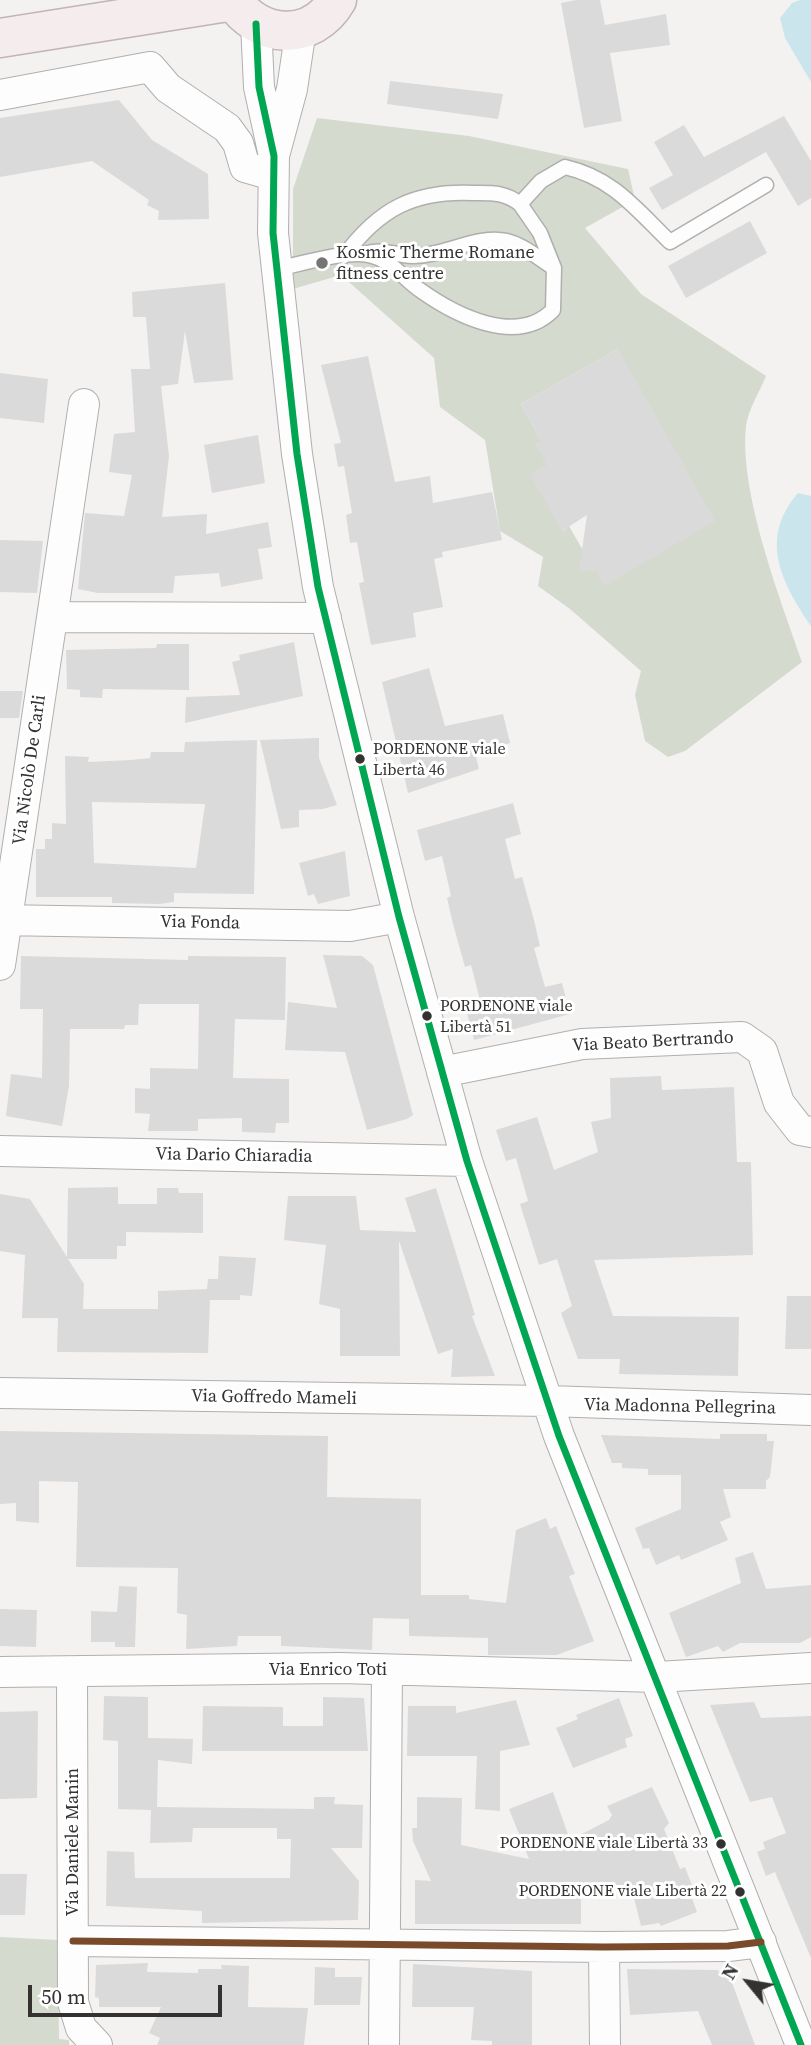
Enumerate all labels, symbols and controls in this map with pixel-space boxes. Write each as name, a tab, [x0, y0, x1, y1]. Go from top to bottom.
place label: Kosmic Therme Romane fitness centre	[336, 242, 535, 284]
marker: Kosmic Therme Romane fitness centre	[314, 255, 330, 271]
street label: Via Nicolò De Carli	[9, 693, 51, 847]
place label: PORDENONE viale Libertà 46	[373, 740, 506, 778]
marker: PORDENONE viale Libertà 46	[353, 752, 367, 766]
street label: Via Fonda	[160, 912, 240, 934]
place label: PORDENONE viale Libertà 51	[440, 997, 573, 1035]
marker: PORDENONE viale Libertà 51	[420, 1009, 434, 1023]
street label: Via Beato Bertrando	[572, 1027, 734, 1057]
street label: Via Dario Chiaradia	[155, 1144, 313, 1168]
street label: Via Goffredo Mameli	[191, 1386, 357, 1410]
street label: Via Madonna Pellegrina	[584, 1395, 776, 1419]
street label: Via Enrico Toti	[269, 1659, 387, 1681]
street label: Via Daniele Manin	[62, 1768, 84, 1916]
place label: PORDENONE viale Libertà 33	[500, 1834, 708, 1854]
marker: PORDENONE viale Libertà 33	[714, 1837, 728, 1851]
place label: PORDENONE viale Libertà 22	[519, 1882, 727, 1902]
marker: PORDENONE viale Libertà 22	[733, 1885, 747, 1899]
north arrow	[713, 1947, 783, 2017]
text: N	[715, 1959, 745, 1984]
scale bar	[32, 1972, 226, 2016]
text: 50 m	[41, 1982, 86, 2011]

